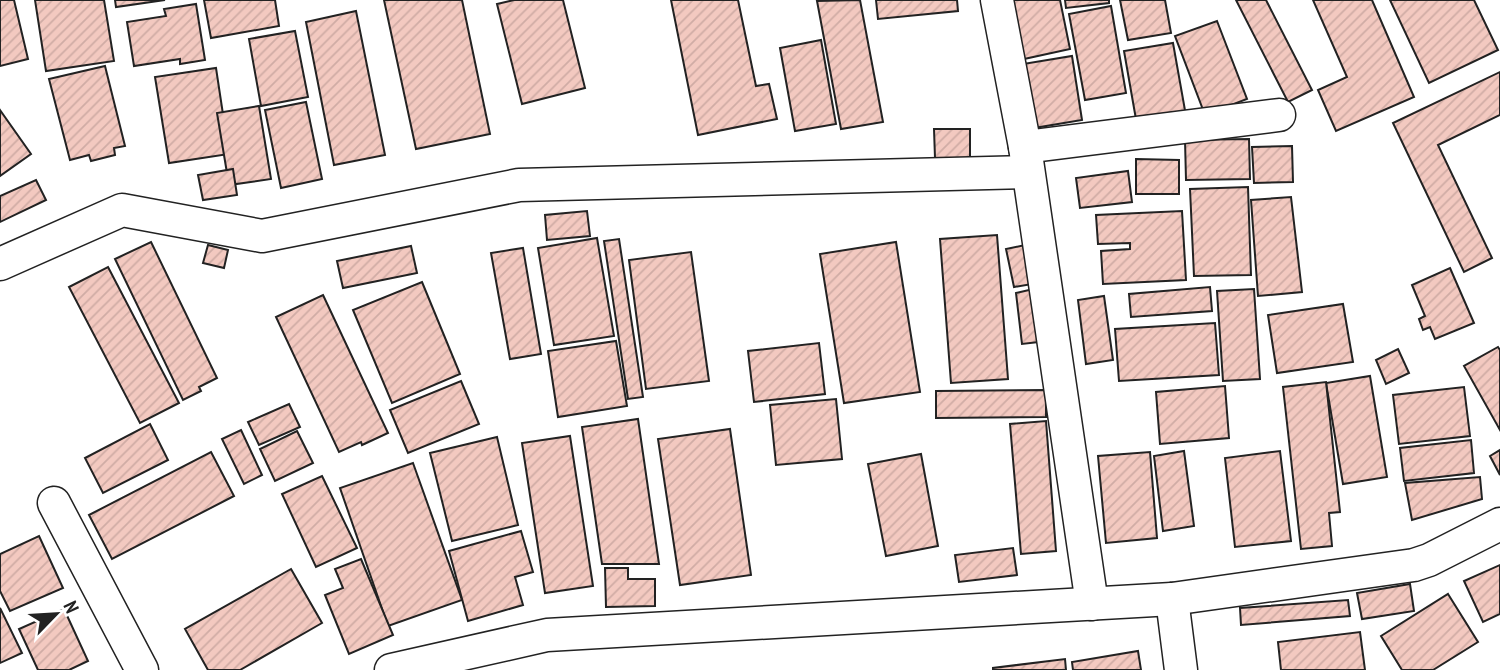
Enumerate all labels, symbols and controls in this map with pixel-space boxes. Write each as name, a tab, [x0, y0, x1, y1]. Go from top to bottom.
north arrow	[21, 579, 91, 649]
text: N	[58, 597, 84, 617]

